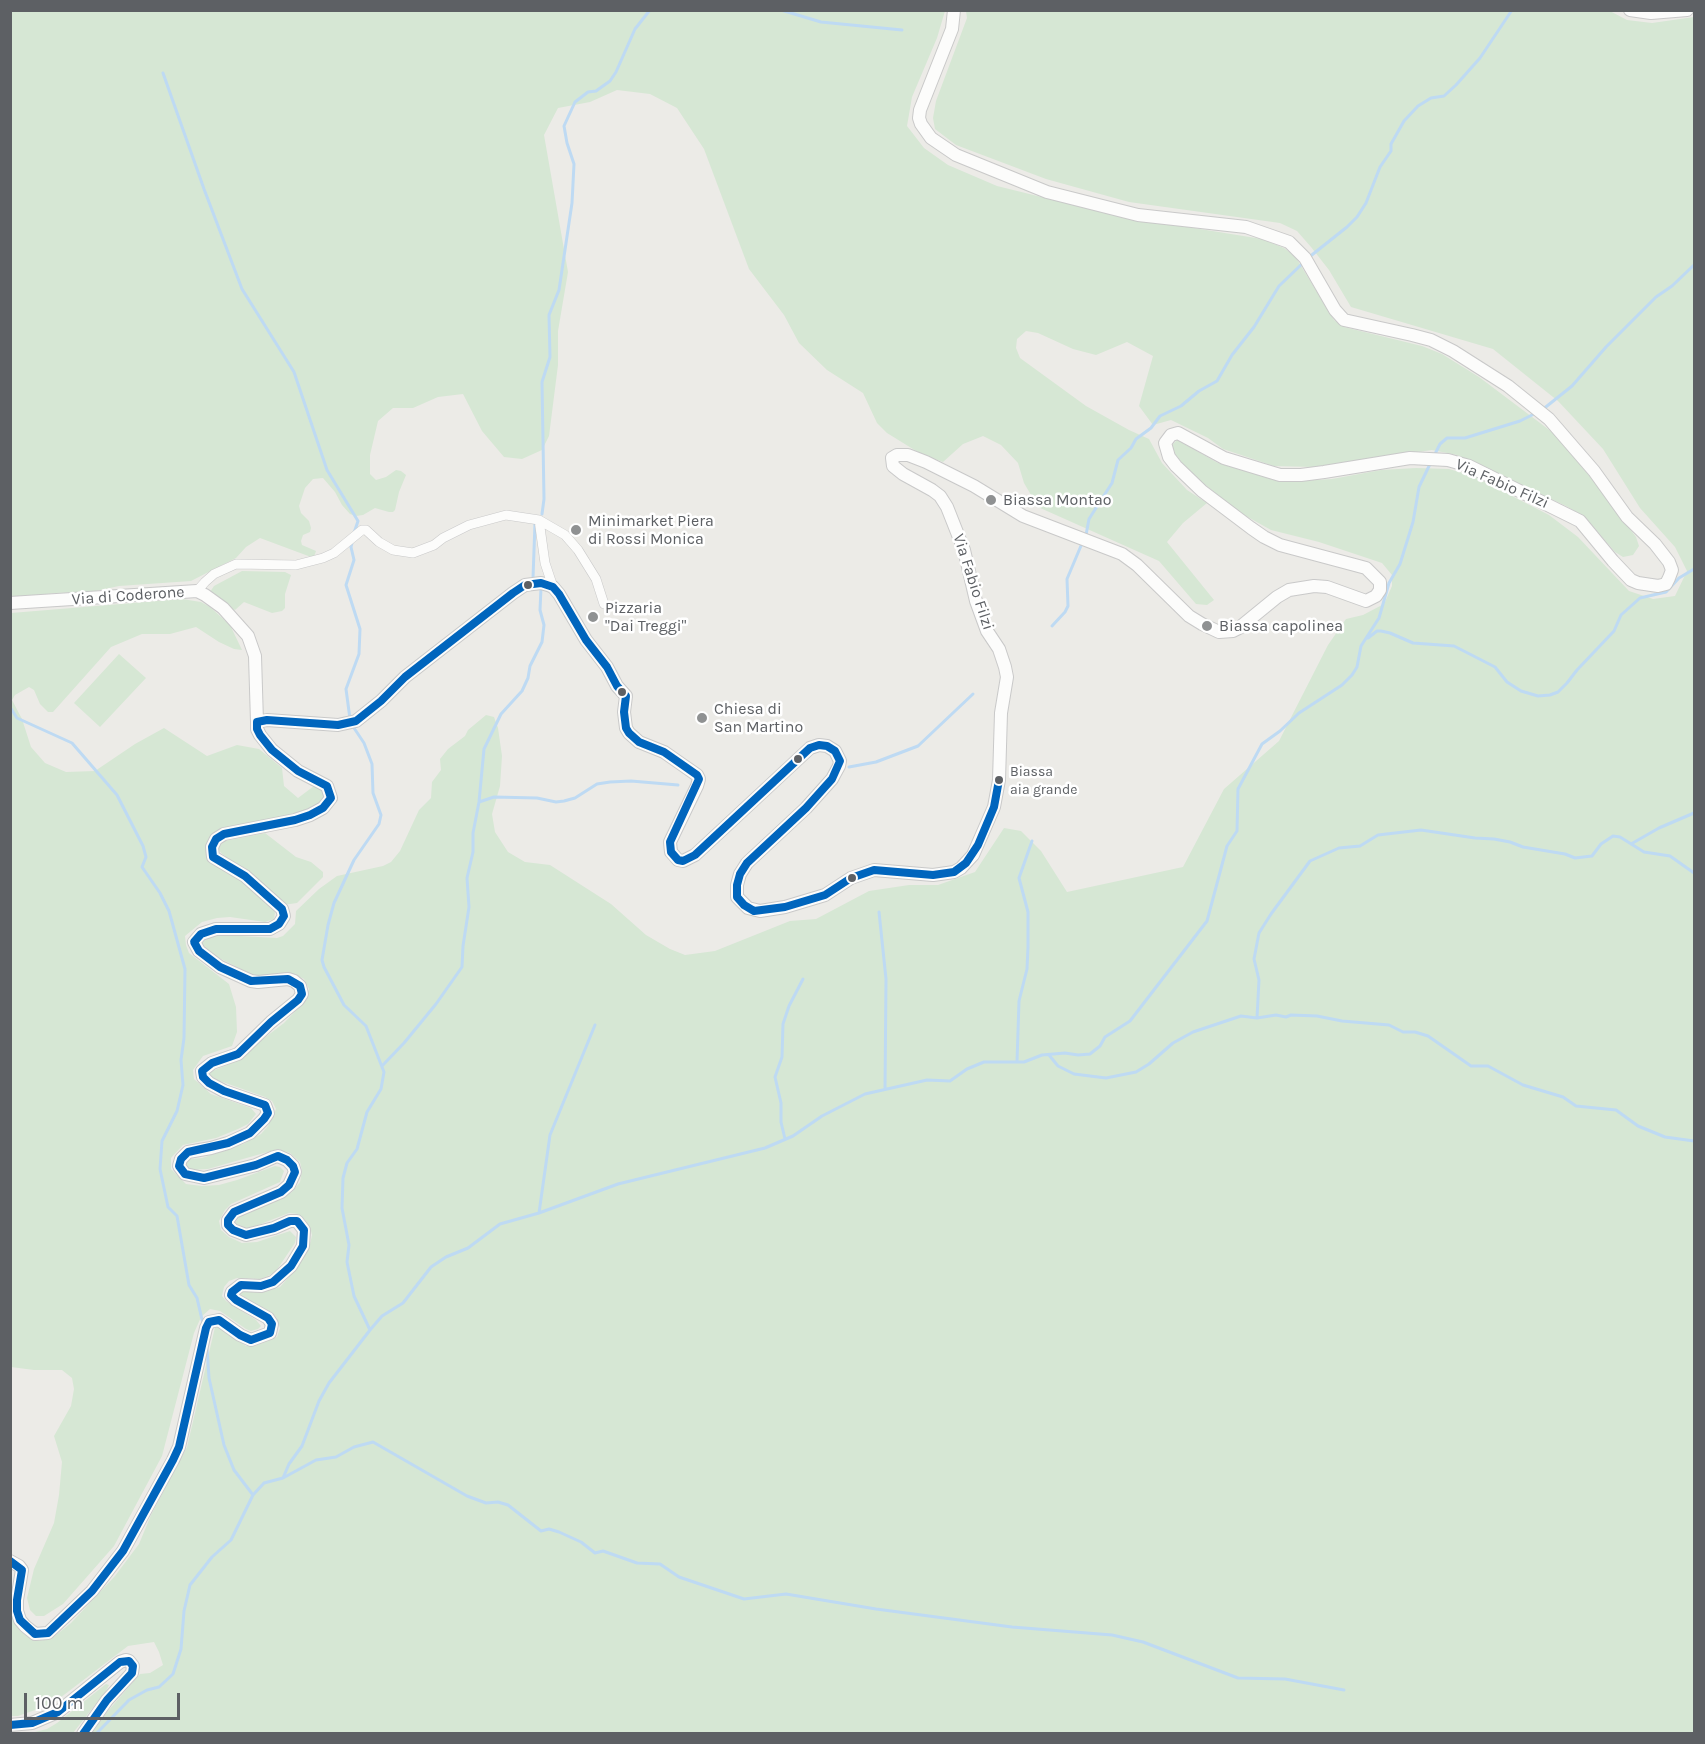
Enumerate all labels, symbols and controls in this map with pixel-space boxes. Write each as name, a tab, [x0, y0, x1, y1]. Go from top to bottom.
street label: Via Fabio Filzi	[1452, 455, 1552, 513]
place label: Biassa Montao	[1003, 490, 1111, 510]
marker: Biassa Montao	[984, 493, 998, 507]
place label: Minimarket Piera di Rossi Monica	[588, 511, 714, 549]
marker: Minimarket Piera di Rossi Monica	[569, 523, 583, 537]
street label: Via Fabio Filzi	[948, 531, 998, 633]
unlabelled marker	[522, 579, 534, 591]
street label: Via di Coderone	[71, 582, 185, 610]
place label: Pizzaria "Dai Treggi"	[605, 598, 686, 636]
marker: Pizzaria "Dai Treggi"	[586, 610, 600, 624]
place label: Biassa capolinea	[1219, 616, 1343, 636]
marker: Biassa capolinea	[1200, 619, 1214, 633]
unlabelled marker	[616, 686, 628, 698]
place label: Chiesa di San Martino	[714, 699, 803, 737]
marker: Chiesa di San Martino	[695, 711, 709, 725]
unlabelled marker	[792, 753, 804, 765]
place label: Biassa aia grande	[1010, 764, 1078, 796]
marker: Biassa aia grande	[993, 774, 1005, 786]
unlabelled marker	[846, 872, 858, 884]
scale bar	[27, 1681, 183, 1719]
text: 100 m	[35, 1692, 83, 1714]

